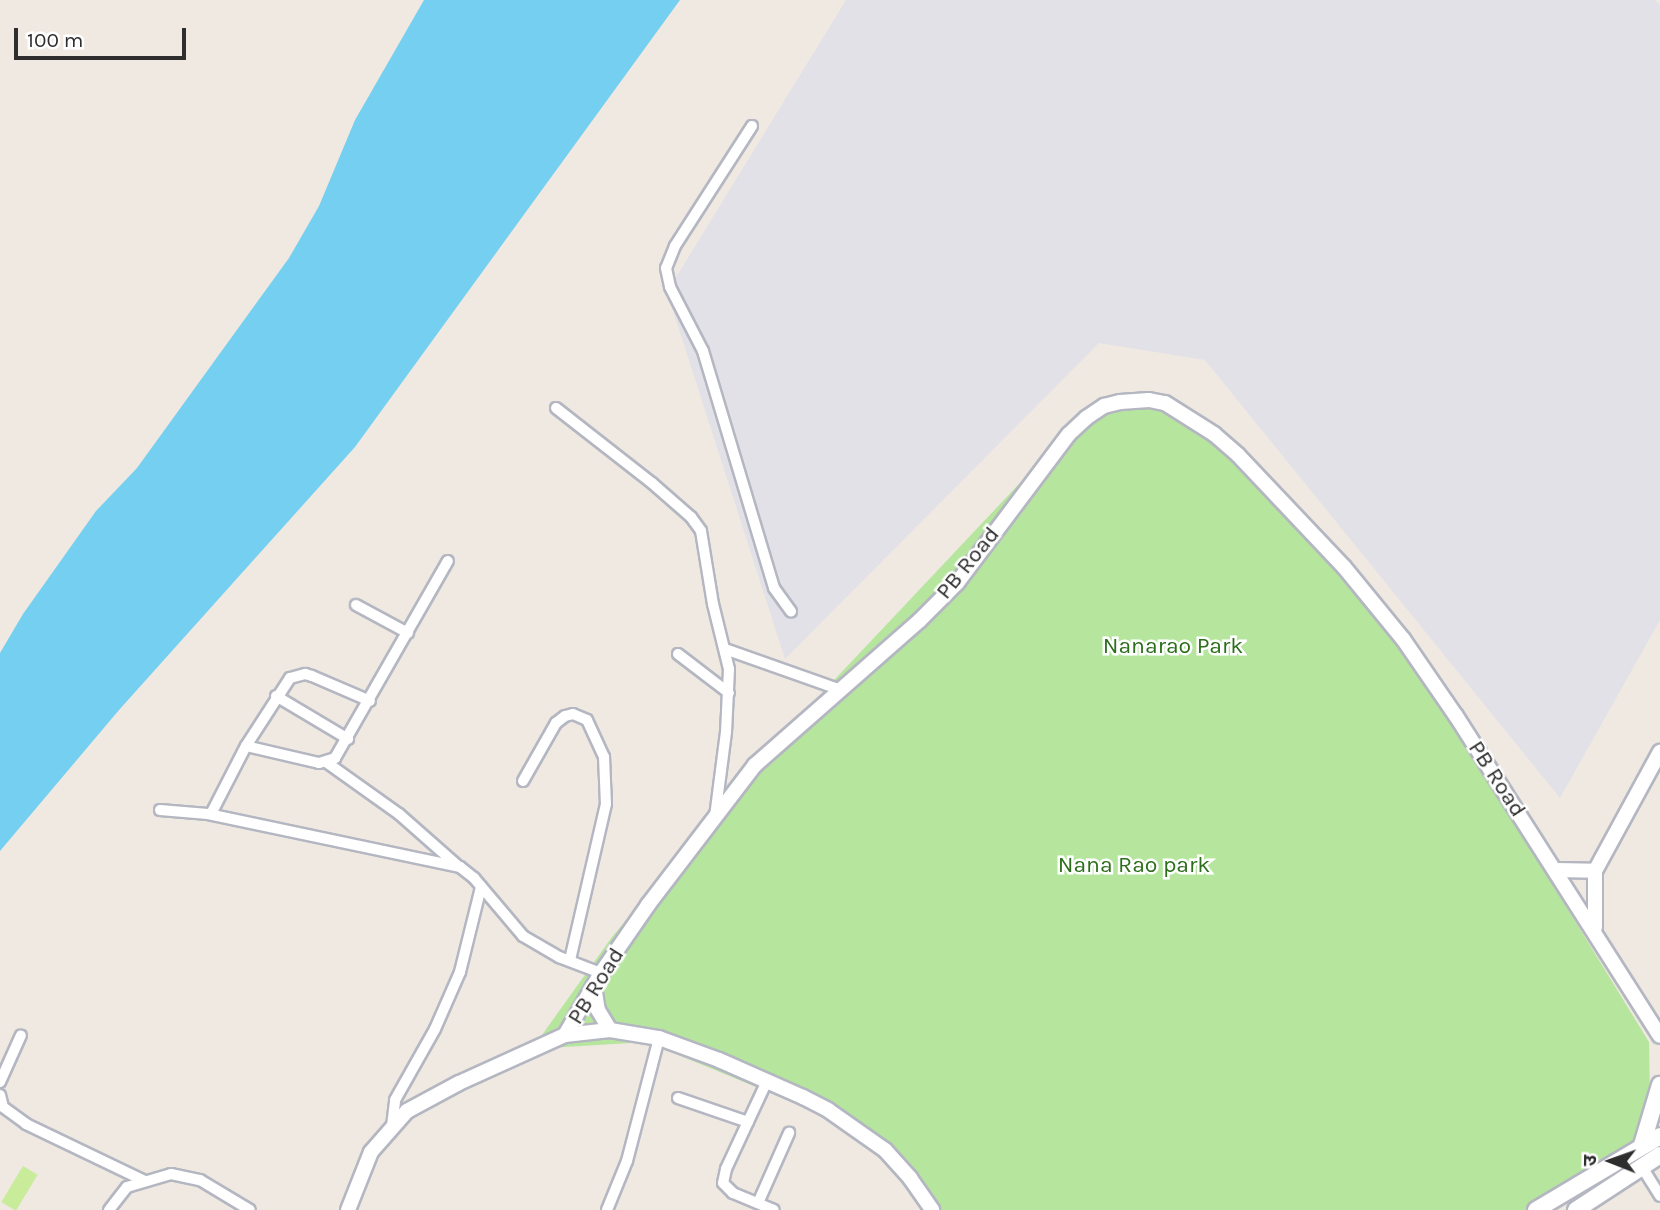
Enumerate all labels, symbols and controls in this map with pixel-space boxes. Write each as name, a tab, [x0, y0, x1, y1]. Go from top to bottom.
scale bar	[18, 14, 189, 58]
text: 100 m	[27, 28, 84, 52]
street label: PB Road	[930, 521, 1006, 605]
park label: Nanarao Park	[1103, 632, 1243, 660]
street label: PB Road	[1462, 736, 1532, 822]
park label: Nana Rao park	[1058, 851, 1210, 879]
street label: PB Road	[562, 942, 630, 1030]
north arrow	[1576, 1126, 1646, 1196]
text: उ	[1579, 1155, 1601, 1166]

